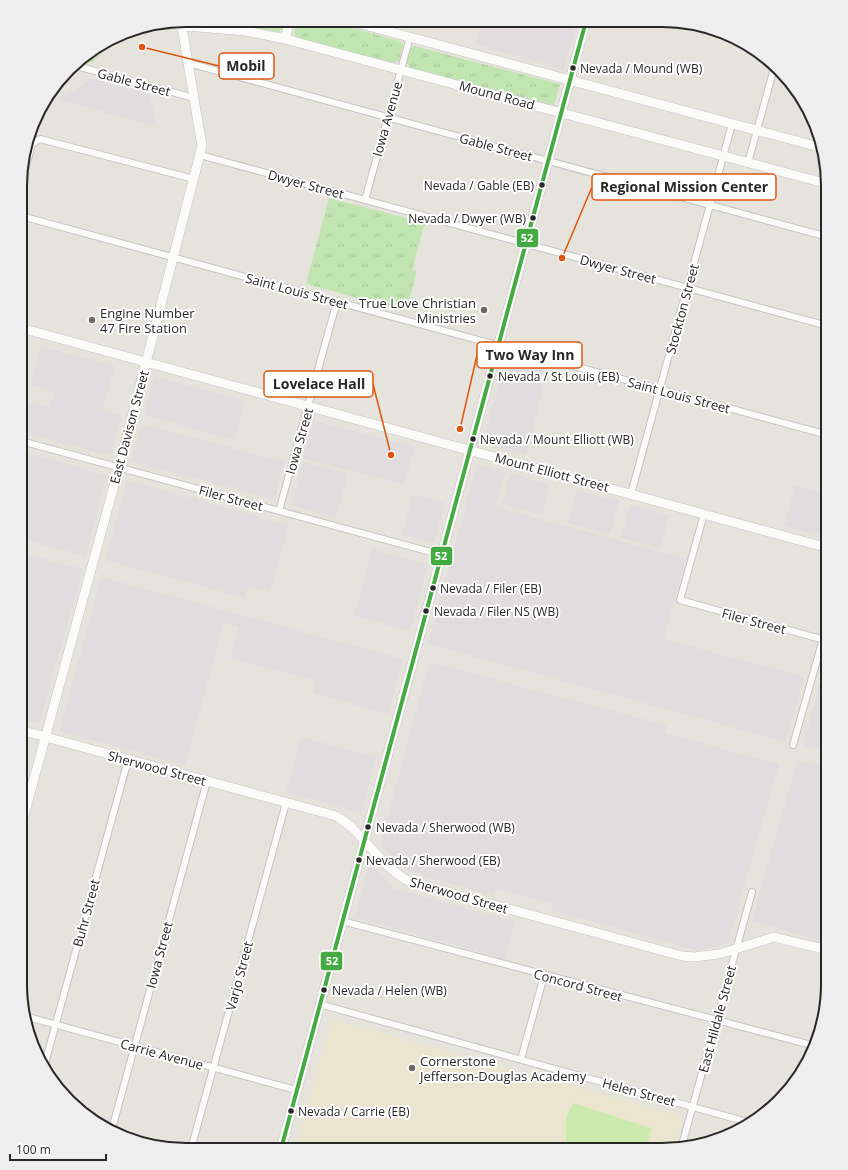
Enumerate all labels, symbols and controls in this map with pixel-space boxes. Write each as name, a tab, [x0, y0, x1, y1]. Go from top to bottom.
callout: Mobil	[219, 53, 274, 79]
text: Mobil	[226, 56, 266, 75]
place label: Nevada / Mound (WB)	[580, 60, 703, 77]
marker: Nevada / Mound (WB)	[568, 63, 578, 73]
street label: Gable Street	[95, 64, 173, 100]
street label: Mound Road	[457, 76, 537, 114]
street label: Iowa Avenue	[368, 79, 406, 159]
street label: Gable Street	[457, 129, 535, 165]
street label: Dwyer Street	[266, 165, 347, 203]
callout: Regional Mission Center	[592, 174, 776, 200]
place label: Nevada / Gable (EB)	[424, 177, 534, 194]
text: Regional Mission Center	[600, 177, 769, 196]
marker: Nevada / Gable (EB)	[537, 180, 547, 190]
place label: Nevada / Dwyer (WB)	[408, 210, 526, 227]
marker: Nevada / Dwyer (WB)	[528, 213, 538, 223]
line badge: 52	[516, 228, 539, 248]
text: 52	[521, 230, 533, 245]
street label: Dwyer Street	[578, 250, 659, 288]
street label: Stockton Street	[661, 262, 703, 356]
street label: Saint Louis Street	[244, 269, 351, 313]
place label: True Love Christian Ministries	[359, 294, 476, 327]
place label: Engine Number 47 Fire Station	[100, 304, 195, 337]
marker: True Love Christian Ministries	[479, 305, 489, 315]
marker: Engine Number 47 Fire Station	[87, 315, 97, 325]
callout: Two Way Inn	[477, 342, 582, 368]
text: Two Way Inn	[485, 345, 575, 364]
street label: East Davison Street	[105, 368, 153, 486]
place label: Nevada / St Louis (EB)	[498, 368, 620, 385]
callout: Lovelace Hall	[264, 371, 373, 397]
marker: Nevada / St Louis (EB)	[485, 371, 495, 381]
street label: Saint Louis Street	[626, 373, 733, 417]
text: Lovelace Hall	[273, 374, 365, 393]
street label: Iowa Street	[281, 405, 317, 476]
place label: Nevada / Mount Elliott (WB)	[480, 431, 634, 448]
marker: Nevada / Mount Elliott (WB)	[468, 434, 478, 444]
street label: Mount Elliott Street	[493, 448, 611, 496]
street label: Filer Street	[197, 481, 265, 515]
line badge: 52	[430, 546, 453, 566]
text: 52	[435, 548, 447, 563]
place label: Nevada / Filer (EB)	[440, 580, 542, 597]
marker: Nevada / Filer (EB)	[428, 583, 438, 593]
place label: Nevada / Filer NS (WB)	[434, 603, 559, 620]
street label: Filer Street	[720, 604, 788, 638]
marker: Nevada / Filer NS (WB)	[421, 606, 431, 616]
street label: Sherwood Street	[106, 746, 208, 790]
place label: Nevada / Sherwood (WB)	[376, 819, 515, 836]
marker: Nevada / Sherwood (WB)	[363, 822, 373, 832]
place label: Nevada / Sherwood (EB)	[366, 852, 501, 869]
marker: Nevada / Sherwood (EB)	[354, 855, 364, 865]
street label: Sherwood Street	[408, 872, 510, 918]
street label: Buhr Street	[68, 877, 104, 949]
street label: Iowa Street	[141, 919, 177, 990]
street label: Varjo Street	[221, 939, 257, 1013]
line badge: 52	[320, 951, 343, 971]
text: 52	[326, 953, 338, 968]
street label: East Hildale Street	[694, 963, 740, 1075]
street label: Concord Street	[532, 965, 625, 1006]
place label: Nevada / Helen (WB)	[332, 982, 447, 999]
marker: Nevada / Helen (WB)	[319, 985, 329, 995]
street label: Carrie Avenue	[118, 1034, 206, 1074]
place label: Cornerstone Jefferson-Douglas Academy	[418, 1052, 587, 1085]
marker: Cornerstone Jefferson-Douglas Academy	[407, 1063, 417, 1073]
street label: Helen Street	[600, 1074, 678, 1111]
place label: Nevada / Carrie (EB)	[298, 1103, 410, 1120]
marker: Nevada / Carrie (EB)	[286, 1106, 296, 1116]
scale bar	[10, 1136, 106, 1162]
text: 100 m	[16, 1141, 51, 1158]

